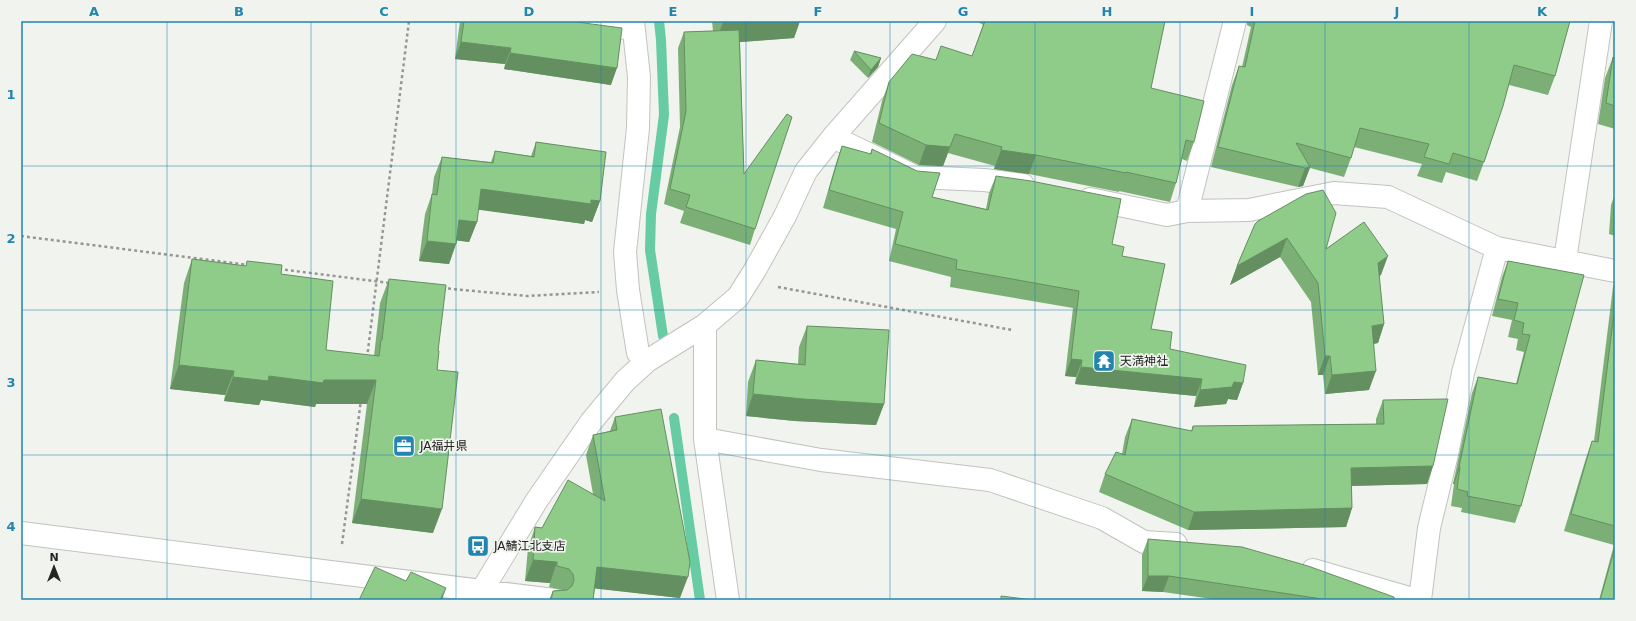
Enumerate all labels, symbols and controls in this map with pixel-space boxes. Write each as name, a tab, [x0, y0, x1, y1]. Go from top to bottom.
text: A	[89, 4, 99, 19]
text: B	[234, 4, 244, 19]
text: C	[379, 4, 389, 19]
text: D	[524, 4, 535, 19]
text: E	[669, 4, 677, 19]
text: F	[814, 4, 822, 19]
text: G	[958, 4, 968, 19]
text: H	[1102, 4, 1112, 19]
text: I	[1250, 4, 1254, 19]
text: J	[1394, 4, 1399, 19]
text: K	[1537, 4, 1548, 19]
text: 1	[6, 87, 16, 102]
text: 2	[6, 231, 16, 246]
temple icon: 天満神社	[1091, 348, 1117, 374]
place label: 天満神社	[1120, 354, 1168, 368]
text: 3	[6, 375, 16, 390]
office icon: JA福井県	[391, 433, 417, 459]
place label: JA福井県	[419, 439, 468, 453]
text: 4	[6, 519, 16, 534]
bus stop icon: JA鯖江北支店	[465, 533, 491, 559]
place label: JA鯖江北支店	[493, 539, 566, 553]
north arrow	[34, 547, 74, 587]
text: N	[49, 551, 59, 564]

